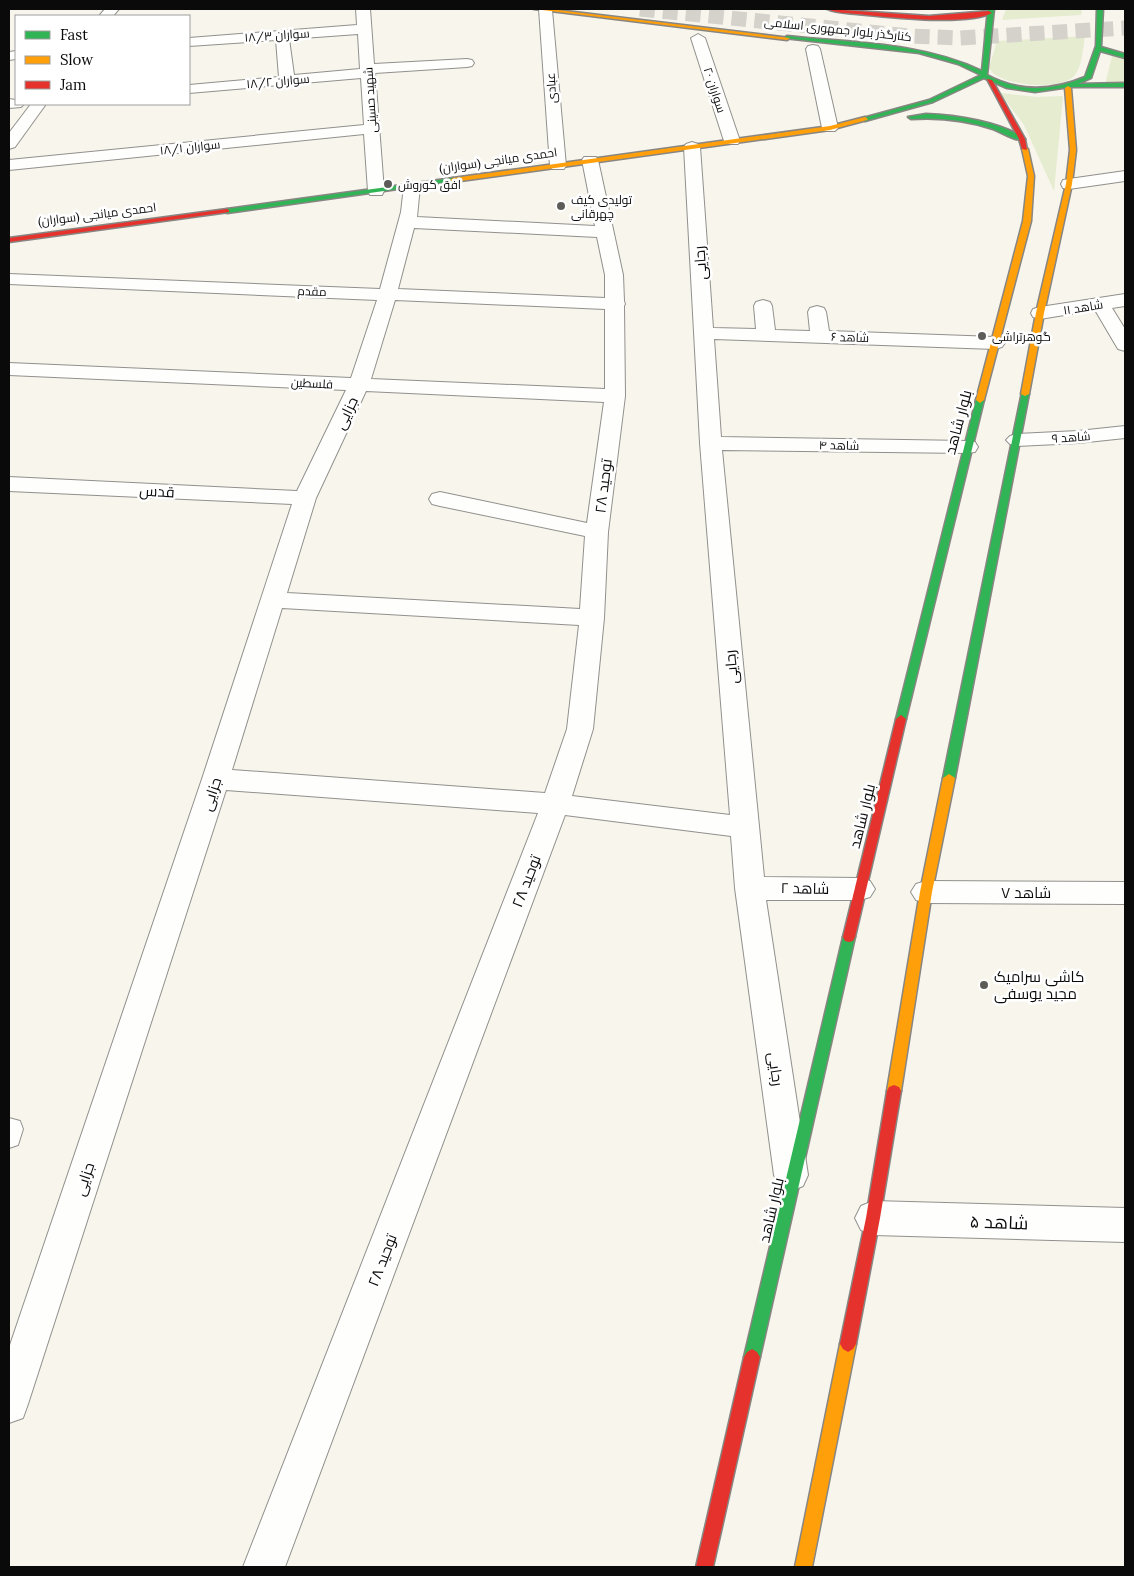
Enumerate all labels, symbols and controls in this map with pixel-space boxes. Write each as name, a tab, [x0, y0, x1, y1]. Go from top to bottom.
street label: کنارگذر بلوار جمهوری اسلامی	[764, 14, 912, 44]
legend	[15, 15, 190, 105]
text: Fast	[60, 25, 88, 44]
street label: سواران ۱۸/۳	[244, 25, 310, 46]
text: Slow	[60, 50, 93, 69]
street label: سواران ۲۰	[701, 65, 729, 115]
street label: شهید حسینی	[360, 67, 380, 133]
street label: سواران ۱۸/۲	[246, 71, 310, 92]
street label: عبادی	[542, 72, 560, 104]
text: Jam	[59, 75, 87, 94]
street label: سواران ۱۸/۱	[159, 136, 221, 159]
street label: احمدی میانجی (سواران)	[438, 144, 558, 177]
place label: افق کوروش	[398, 177, 461, 192]
marker: افق کوروش	[382, 178, 394, 190]
place label: تولیدی کیف چهرقانی	[571, 192, 633, 223]
street label: احمدی میانجی (سواران)	[37, 199, 157, 230]
marker: تولیدی کیف چهرقانی	[555, 200, 567, 212]
street label: رجایی	[689, 245, 712, 281]
street label: مقدم	[297, 283, 327, 300]
street label: شاهد ۱۱	[1062, 296, 1104, 318]
street label: شاهد ۶	[831, 329, 869, 345]
place label: گوهرتراشی	[992, 329, 1051, 344]
marker: گوهرتراشی	[976, 330, 988, 342]
street label: فلسطین	[291, 374, 333, 392]
street label: بلوار شاهد	[940, 388, 976, 456]
street label: جزایی	[330, 393, 363, 433]
street label: شاهد ۹	[1051, 428, 1091, 446]
street label: شاهد ۴	[819, 437, 859, 453]
street label: توحید ۲۸	[590, 458, 616, 514]
street label: قدس	[139, 481, 175, 502]
street label: رجایی	[720, 649, 743, 685]
street label: جزایی	[197, 775, 226, 813]
street label: بلوار شاهد	[845, 782, 879, 850]
street label: توحید ۲۸	[507, 852, 545, 910]
street label: شاهد ۲	[781, 878, 829, 898]
street label: شاهد ۷	[1001, 883, 1051, 902]
place label: کاشی سرامیک مجید یوسفی	[994, 967, 1084, 1004]
marker: کاشی سرامیک مجید یوسفی	[978, 979, 990, 991]
street label: رجایی	[763, 1051, 788, 1087]
street label: جزایی	[70, 1160, 99, 1198]
street label: بلوار شاهد	[754, 1176, 788, 1244]
street label: شاهد ۵	[969, 1209, 1029, 1235]
street label: توحید ۲۸	[363, 1231, 401, 1289]

